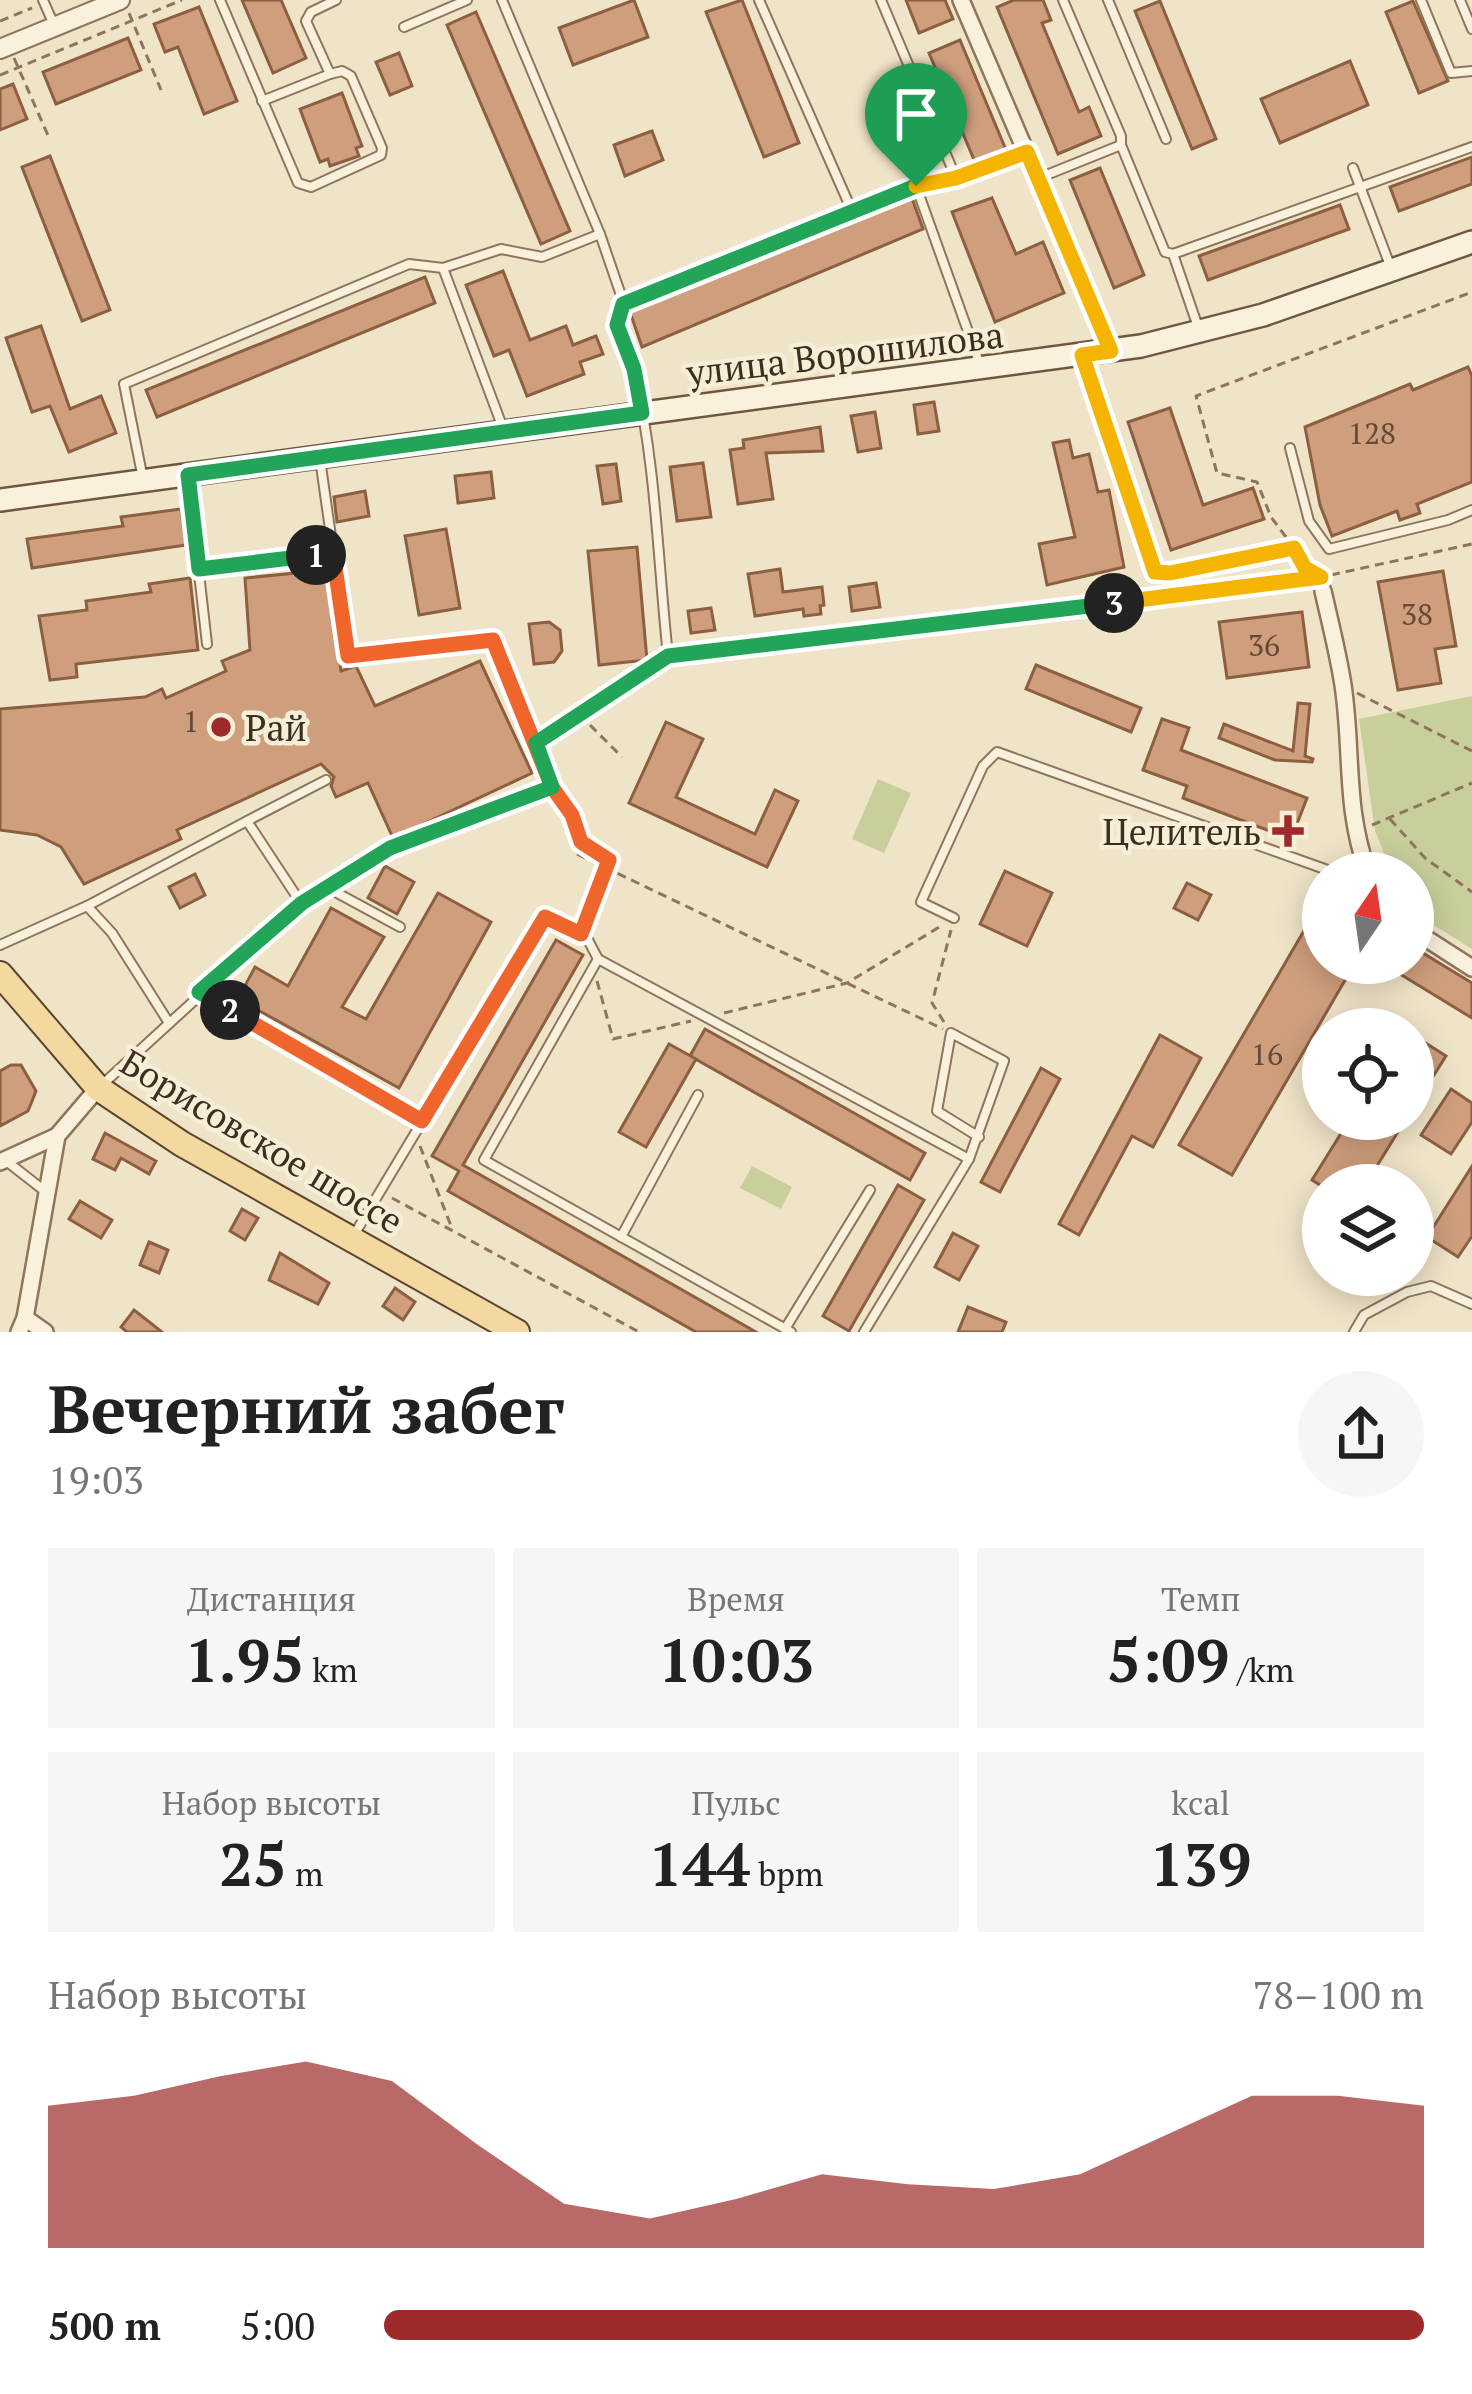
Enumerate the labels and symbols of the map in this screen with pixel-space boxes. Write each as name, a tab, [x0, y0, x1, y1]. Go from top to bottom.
pin	[865, 63, 967, 186]
street label: улица Ворошилова	[683, 310, 1006, 396]
house number: 128	[1348, 413, 1396, 453]
pin: 1	[286, 525, 346, 585]
pin: 3	[1084, 573, 1144, 633]
house number: 38	[1401, 594, 1433, 634]
house number: 36	[1248, 625, 1280, 665]
house number: 1	[183, 701, 199, 741]
place label: Рай	[245, 704, 307, 751]
marker: Рай	[208, 714, 234, 740]
place label: Целитель	[1102, 808, 1261, 855]
marker: Целитель	[1272, 815, 1304, 847]
north arrow	[1302, 852, 1434, 984]
pin: 2	[200, 980, 260, 1040]
house number: 16	[1251, 1034, 1283, 1074]
street label: Борисовское шоссе	[112, 1038, 412, 1244]

